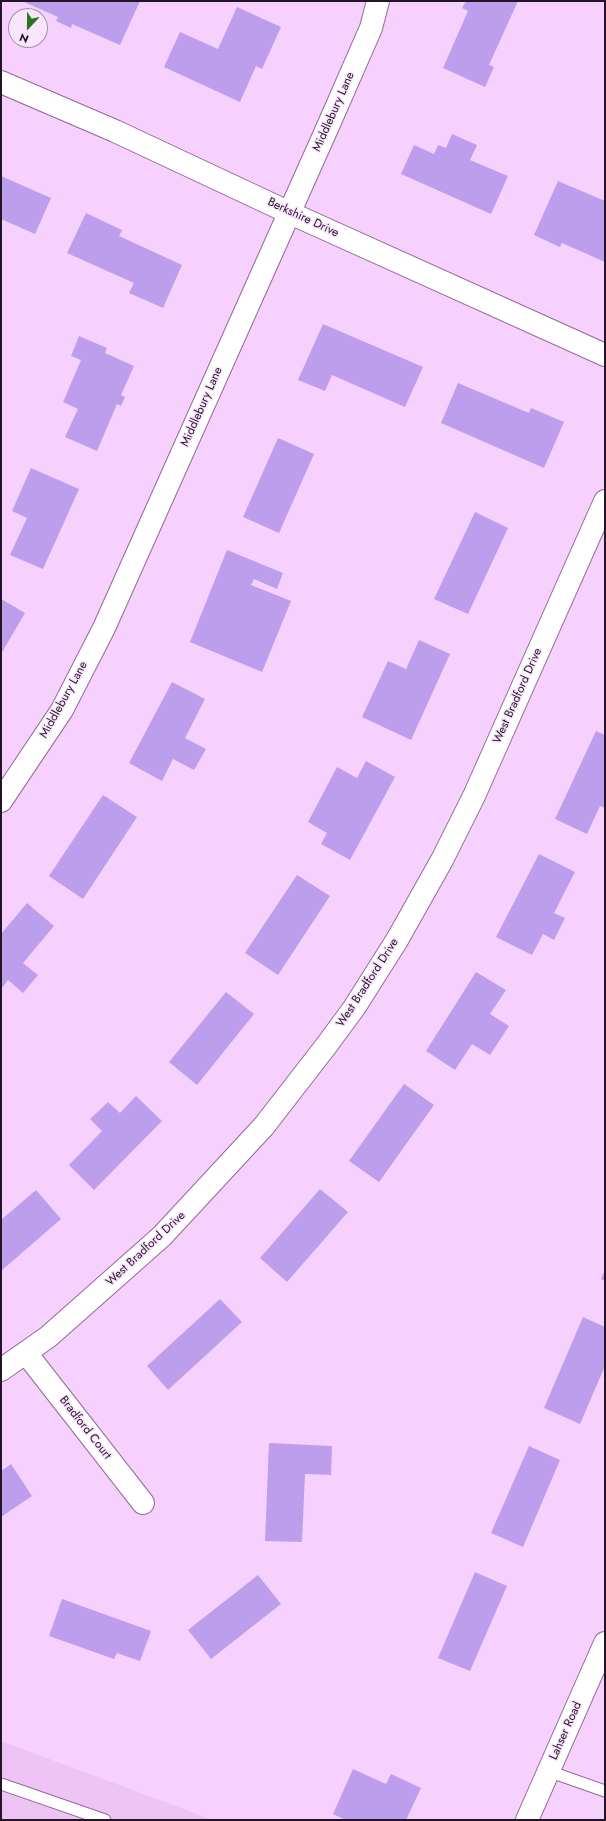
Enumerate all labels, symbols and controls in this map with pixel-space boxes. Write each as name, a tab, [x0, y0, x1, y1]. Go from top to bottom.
north arrow	[8, 8, 48, 48]
text: N	[17, 29, 31, 47]
street label: Middlebury Lane	[310, 70, 358, 154]
street label: Berkshire Drive	[265, 195, 341, 241]
street label: Middlebury Lane	[178, 365, 226, 449]
street label: West Bradford Drive	[490, 646, 546, 746]
street label: Middlebury Lane	[37, 659, 91, 741]
street label: West Bradford Drive	[334, 936, 402, 1030]
street label: West Bradford Drive	[103, 1209, 189, 1289]
street label: Bradford Court	[56, 1394, 114, 1462]
street label: Lahser Road	[547, 1700, 585, 1762]

